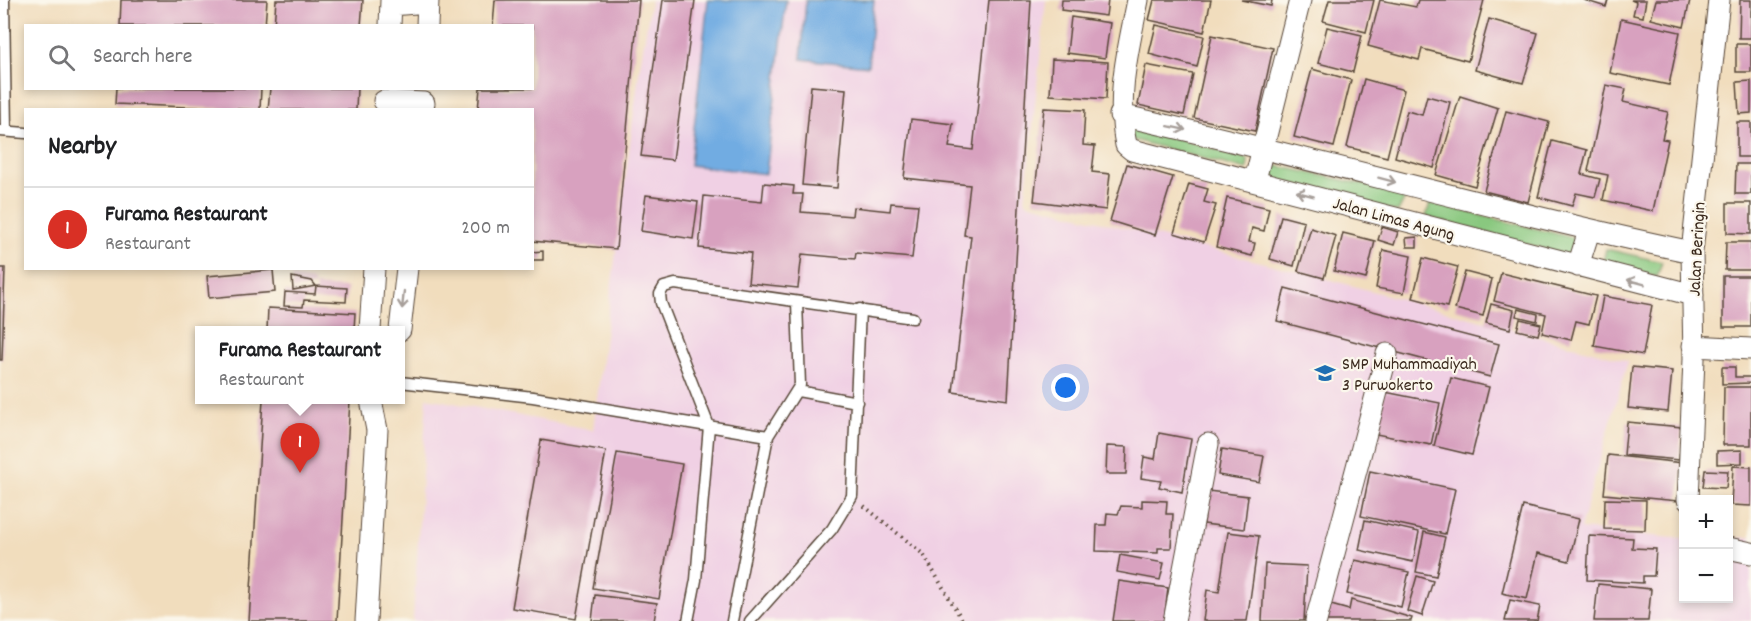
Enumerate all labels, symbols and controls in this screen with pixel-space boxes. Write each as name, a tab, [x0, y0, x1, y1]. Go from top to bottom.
search box	[24, 24, 534, 90]
icon: search	[45, 41, 78, 74]
text: Search here	[93, 42, 192, 73]
one-way arrow	[1167, 123, 1186, 134]
text: Nearby	[48, 129, 116, 166]
one-way arrow	[1377, 174, 1396, 186]
one-way arrow	[1296, 188, 1315, 199]
street label: Jalan Limas Agung	[1330, 192, 1457, 249]
text: Furama Restaurant	[105, 200, 268, 231]
street label: Jalan Beringin	[1684, 201, 1713, 297]
text: 1	[65, 215, 70, 243]
text: 200 m	[461, 215, 510, 243]
text: Restaurant	[105, 231, 191, 259]
one-way arrow	[1627, 275, 1646, 287]
one-way arrow	[397, 289, 408, 309]
popup	[195, 326, 405, 404]
text: Furama Restaurant	[219, 336, 381, 367]
place label: SMP Muhammadiyah 3 Purwokerto	[1342, 353, 1477, 399]
school or university icon: SMP Muhammadiyah 3 Purwokerto	[1313, 361, 1337, 385]
text: Restaurant	[219, 367, 304, 395]
your location	[1051, 373, 1080, 402]
pin: 1	[280, 424, 320, 473]
map controls	[1679, 495, 1733, 603]
button: +	[1679, 495, 1733, 549]
button: −	[1679, 549, 1733, 603]

